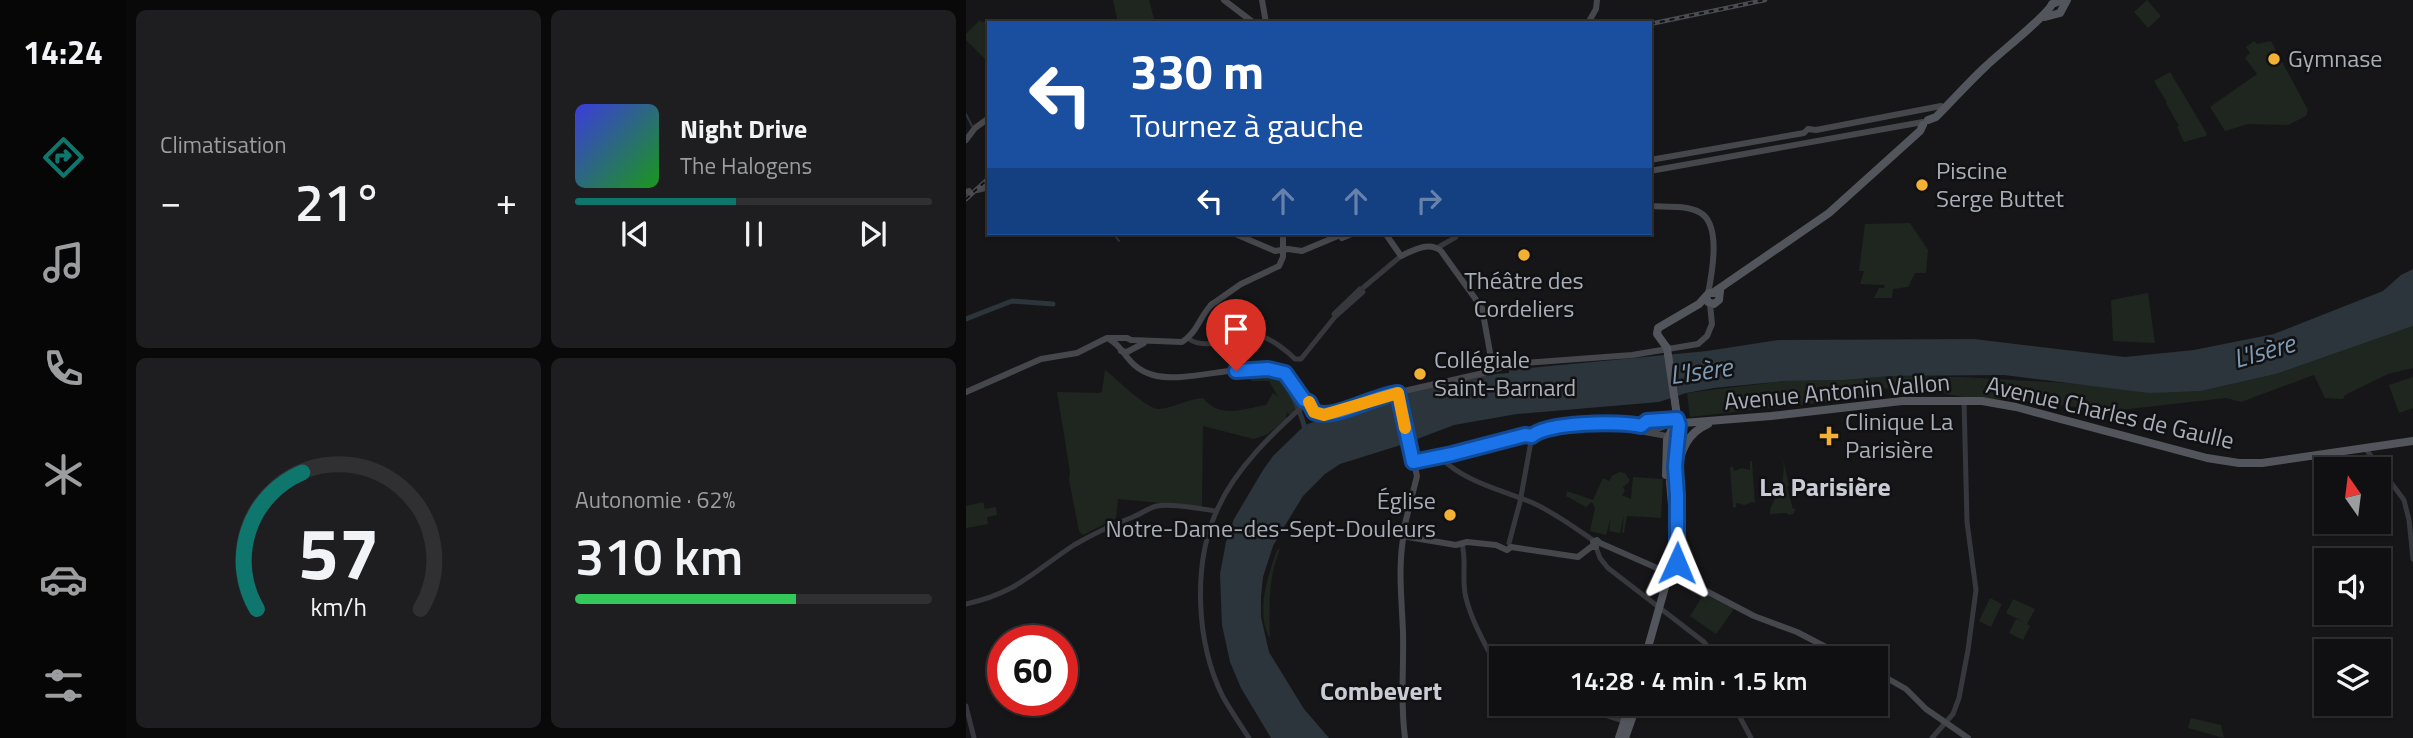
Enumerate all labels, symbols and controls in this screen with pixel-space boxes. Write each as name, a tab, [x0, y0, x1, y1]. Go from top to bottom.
text: 14:24	[23, 28, 103, 76]
text: 330 m	[1130, 33, 1264, 108]
place label: Gymnase	[2288, 40, 2382, 76]
icon: left	[1015, 49, 1106, 140]
marker: Gymnase	[2266, 51, 2282, 67]
text: Tournez à gauche	[1130, 101, 1364, 149]
text: Night Drive	[680, 109, 807, 148]
text: Climatisation	[160, 127, 287, 162]
icon: directions	[39, 133, 88, 182]
text: The Halogens	[680, 148, 812, 183]
place label: Piscine Serge Buttet	[1936, 152, 2064, 216]
text: 21°	[295, 162, 382, 241]
text: −	[160, 172, 181, 230]
text: +	[496, 172, 517, 230]
marker: Piscine Serge Buttet	[1914, 177, 1930, 193]
icon: left	[1191, 182, 1229, 220]
icon: ahead	[1264, 182, 1302, 220]
icon: ahead	[1337, 182, 1375, 220]
icon: right	[1410, 182, 1448, 220]
icon: previous	[616, 215, 654, 253]
icon: pause	[735, 215, 773, 253]
icon: next	[854, 215, 892, 253]
icon: music	[39, 238, 88, 287]
marker: Théâtre des Cordeliers	[1516, 247, 1532, 263]
place label: Théâtre des Cordeliers	[1464, 262, 1584, 326]
pin	[1206, 299, 1266, 371]
icon: arrive	[1217, 310, 1255, 348]
water label: L'Isère	[2228, 323, 2301, 378]
place label: Collégiale Saint-Barnard	[1434, 341, 1576, 405]
icon: phone	[39, 344, 88, 393]
water label: L'Isère	[1667, 347, 1737, 394]
street label: Avenue Antonin Vallon	[1722, 363, 1951, 419]
marker: Collégiale Saint-Barnard	[1412, 366, 1428, 382]
street label: Avenue Charles de Gaulle	[1983, 366, 2238, 458]
place label: Clinique La Parisière	[1845, 403, 1953, 467]
marker: Clinique La Parisière	[1819, 426, 1839, 446]
icon: climate	[39, 450, 88, 499]
north arrow	[2314, 457, 2390, 534]
map controls	[2314, 457, 2391, 716]
district label: La Parisière	[1759, 467, 1891, 506]
text: Autonomie · 62%	[575, 482, 735, 517]
place label: Église Notre-Dame-des-Sept-Douleurs	[1106, 482, 1436, 546]
text: 57	[298, 497, 379, 607]
marker: Église Notre-Dame-des-Sept-Douleurs	[1442, 507, 1458, 523]
text: 310 km	[575, 516, 743, 595]
position arrow	[1640, 526, 1714, 600]
button: sound	[2314, 548, 2391, 625]
icon: car	[39, 555, 88, 604]
text: km/h	[310, 588, 367, 626]
speed limit sign: 60	[987, 625, 1078, 716]
button: layers	[2314, 639, 2391, 716]
icon: filters	[39, 661, 88, 710]
text: 14:28 · 4 min · 1.5 km	[1569, 661, 1808, 700]
district label: Combevert	[1320, 671, 1442, 710]

